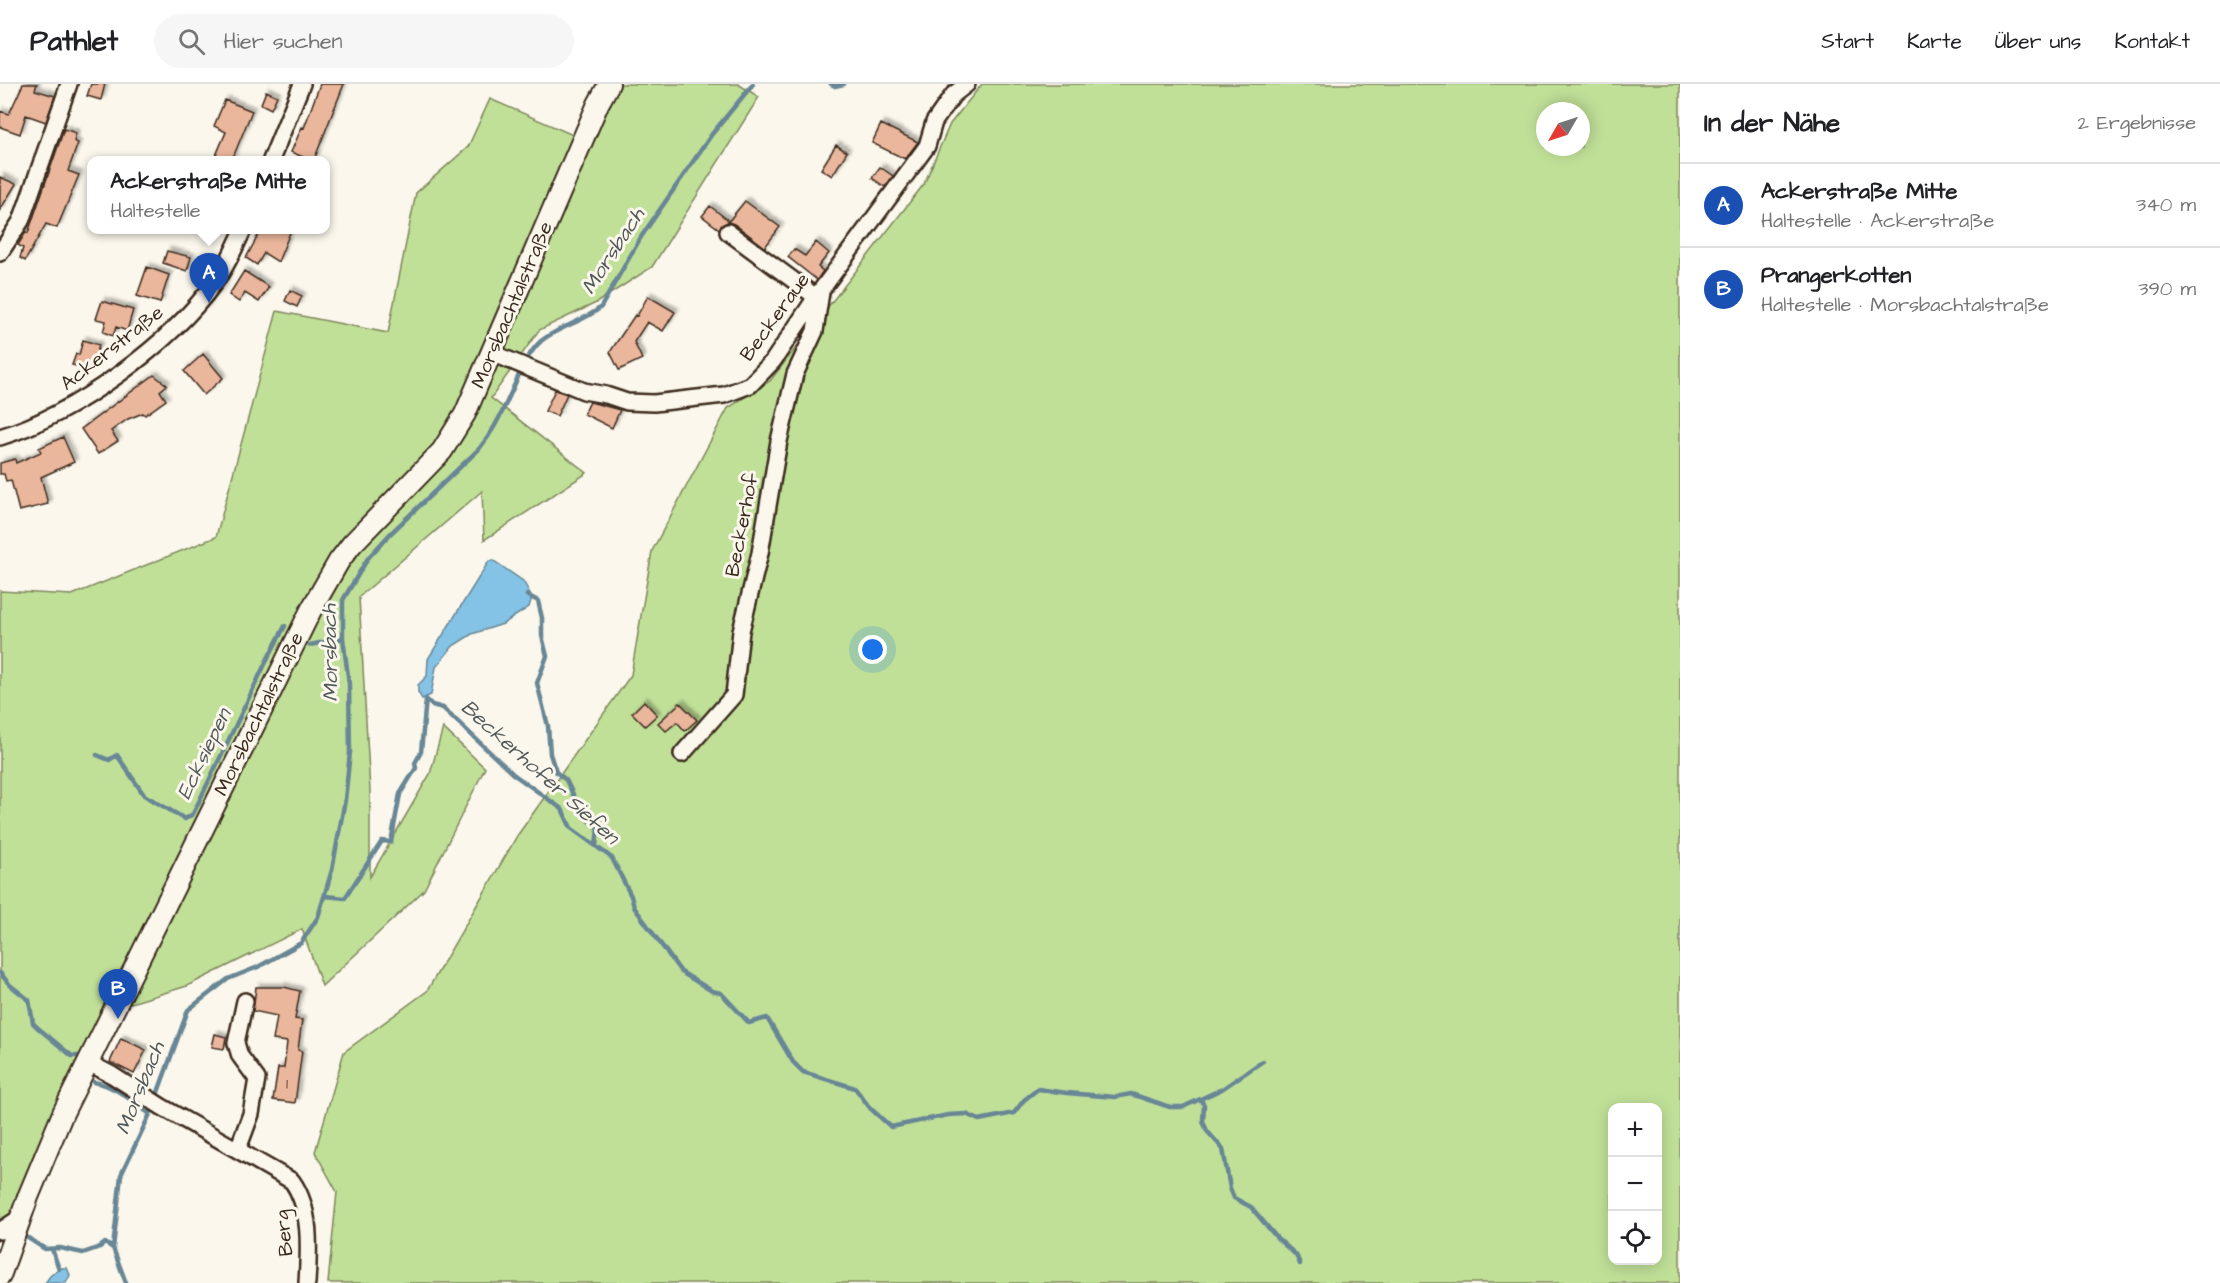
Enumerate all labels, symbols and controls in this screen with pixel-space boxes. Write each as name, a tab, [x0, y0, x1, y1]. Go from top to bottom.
search box	[154, 14, 574, 68]
text: Pathlet	[30, 22, 118, 61]
icon: search	[175, 25, 208, 58]
text: Hier suchen	[223, 26, 343, 57]
text: Start	[1821, 27, 1874, 56]
text: Karte	[1907, 27, 1962, 56]
text: Über uns	[1995, 27, 2081, 56]
text: Kontakt	[2114, 27, 2190, 56]
north arrow	[1536, 102, 1590, 156]
text: In der Nähe	[1704, 105, 1840, 141]
text: 2 Ergebnisse	[2077, 109, 2196, 137]
popup	[87, 156, 330, 234]
text: Ackerstraße Mitte	[110, 166, 307, 197]
text: Ackerstraße Mitte	[1761, 176, 1957, 207]
text: A	[1717, 191, 1730, 219]
text: 340 m	[2136, 191, 2196, 219]
text: Haltestelle	[110, 197, 201, 225]
water label: Morsbach	[574, 201, 653, 300]
text: Haltestelle · Ackerstraße	[1761, 207, 1994, 235]
street label: Morsbachtalstraße	[464, 217, 560, 393]
pin: A	[190, 254, 228, 303]
text: Prangerkotten	[1761, 260, 1911, 291]
street label: Beckeraue	[733, 267, 817, 367]
text: B	[1716, 275, 1731, 303]
text: 390 m	[2138, 275, 2196, 303]
text: Haltestelle · Morsbachtalstraße	[1761, 291, 2049, 319]
street label: Ackerstraße	[55, 299, 170, 397]
street label: Beckerhof	[718, 471, 766, 579]
water label: Morsbach	[315, 602, 345, 702]
street label: Morsbachtalstraße	[207, 627, 311, 800]
your location	[858, 635, 887, 664]
water label: Beckerhofer Siefen	[455, 693, 627, 852]
water label: Ecksiepen	[170, 703, 239, 804]
pin: B	[98, 970, 138, 1019]
water label: Morsbach	[108, 1036, 172, 1139]
house number: 1	[286, 1073, 288, 1095]
map controls	[1608, 1103, 1662, 1265]
button: +	[1608, 1103, 1662, 1157]
button: −	[1608, 1157, 1662, 1211]
street label: Berg	[268, 1208, 301, 1258]
button: locate	[1608, 1211, 1662, 1265]

